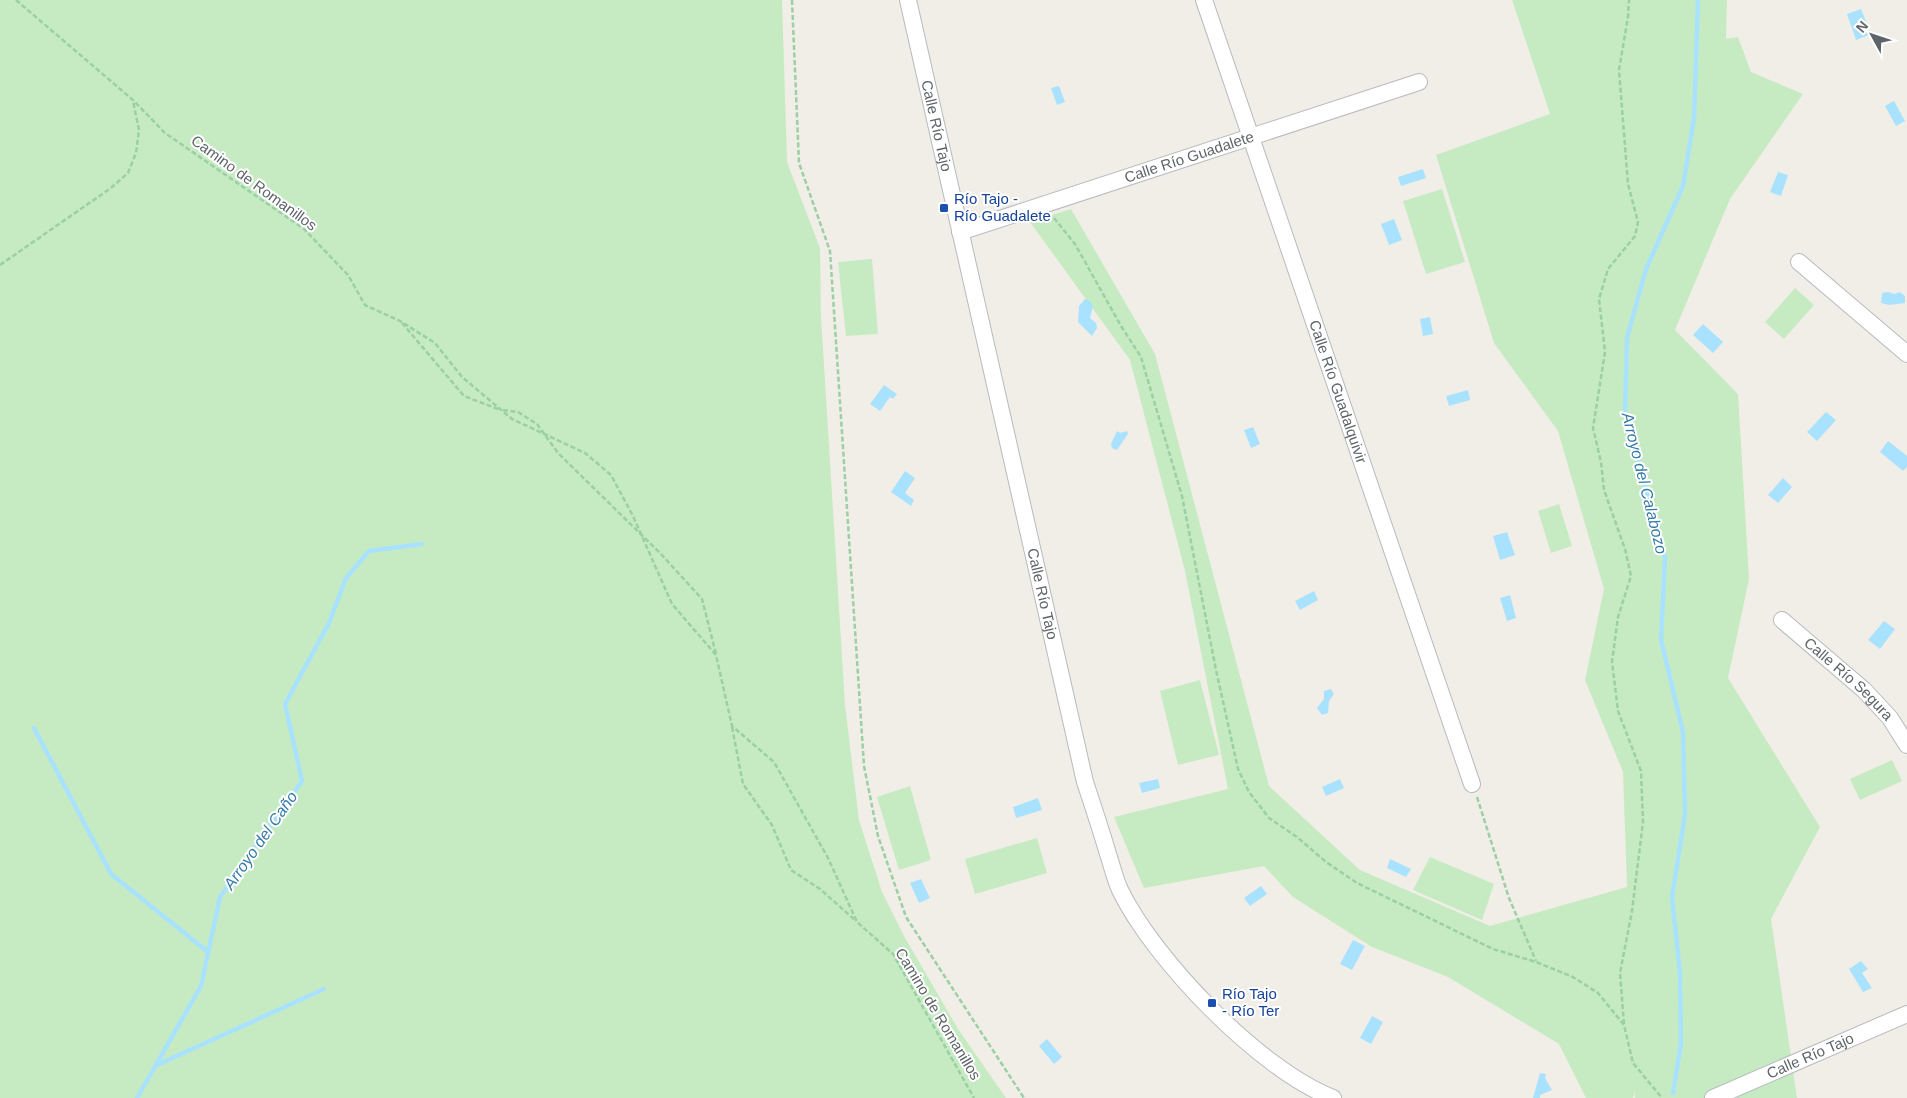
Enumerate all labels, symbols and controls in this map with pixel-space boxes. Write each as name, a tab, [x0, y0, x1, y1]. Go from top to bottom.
north arrow	[1847, 10, 1897, 60]
text: N	[1853, 18, 1871, 36]
street label: Calle Río Tajo	[918, 78, 956, 173]
street label: Calle Río Guadalete	[1122, 128, 1256, 186]
street label: Camino de Romanillos	[188, 131, 320, 234]
place label: Río Tajo - Río Guadalete	[954, 190, 1051, 224]
marker: Río Tajo - Río Guadalete	[938, 202, 950, 214]
street label: Calle Río Guadalquivir	[1306, 318, 1371, 465]
water label: Arroyo del Calabozo	[1618, 410, 1670, 556]
street label: Calle Río Tajo	[1024, 547, 1062, 641]
street label: Calle Río Segura	[1801, 634, 1897, 724]
water label: Arroyo del Caño	[220, 788, 301, 893]
street label: Camino de Romanillos	[892, 945, 985, 1083]
place label: Río Tajo - Río Ter	[1222, 985, 1279, 1019]
marker: Río Tajo - Río Ter	[1206, 997, 1218, 1009]
street label: Calle Río Tajo	[1764, 1029, 1856, 1082]

